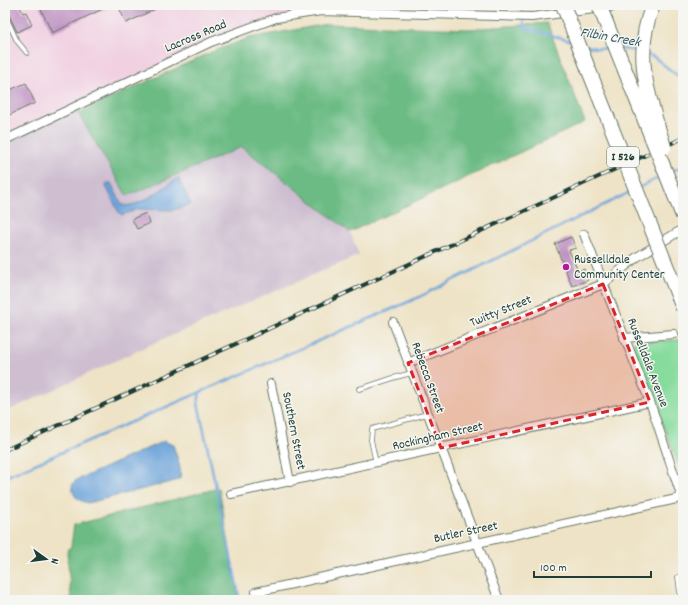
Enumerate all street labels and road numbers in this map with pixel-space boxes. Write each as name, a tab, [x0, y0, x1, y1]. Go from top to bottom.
street label: Lacross Road	[162, 15, 230, 59]
road number: I 526	[607, 147, 639, 167]
street label: Twitty Street	[467, 291, 535, 333]
street label: Russelldale Avenue	[621, 316, 673, 411]
street label: Rebecca Street	[405, 340, 449, 416]
street label: Southern Street	[276, 390, 310, 472]
street label: Rockingham Street	[391, 417, 485, 457]
street label: Butler Street	[432, 517, 500, 549]

